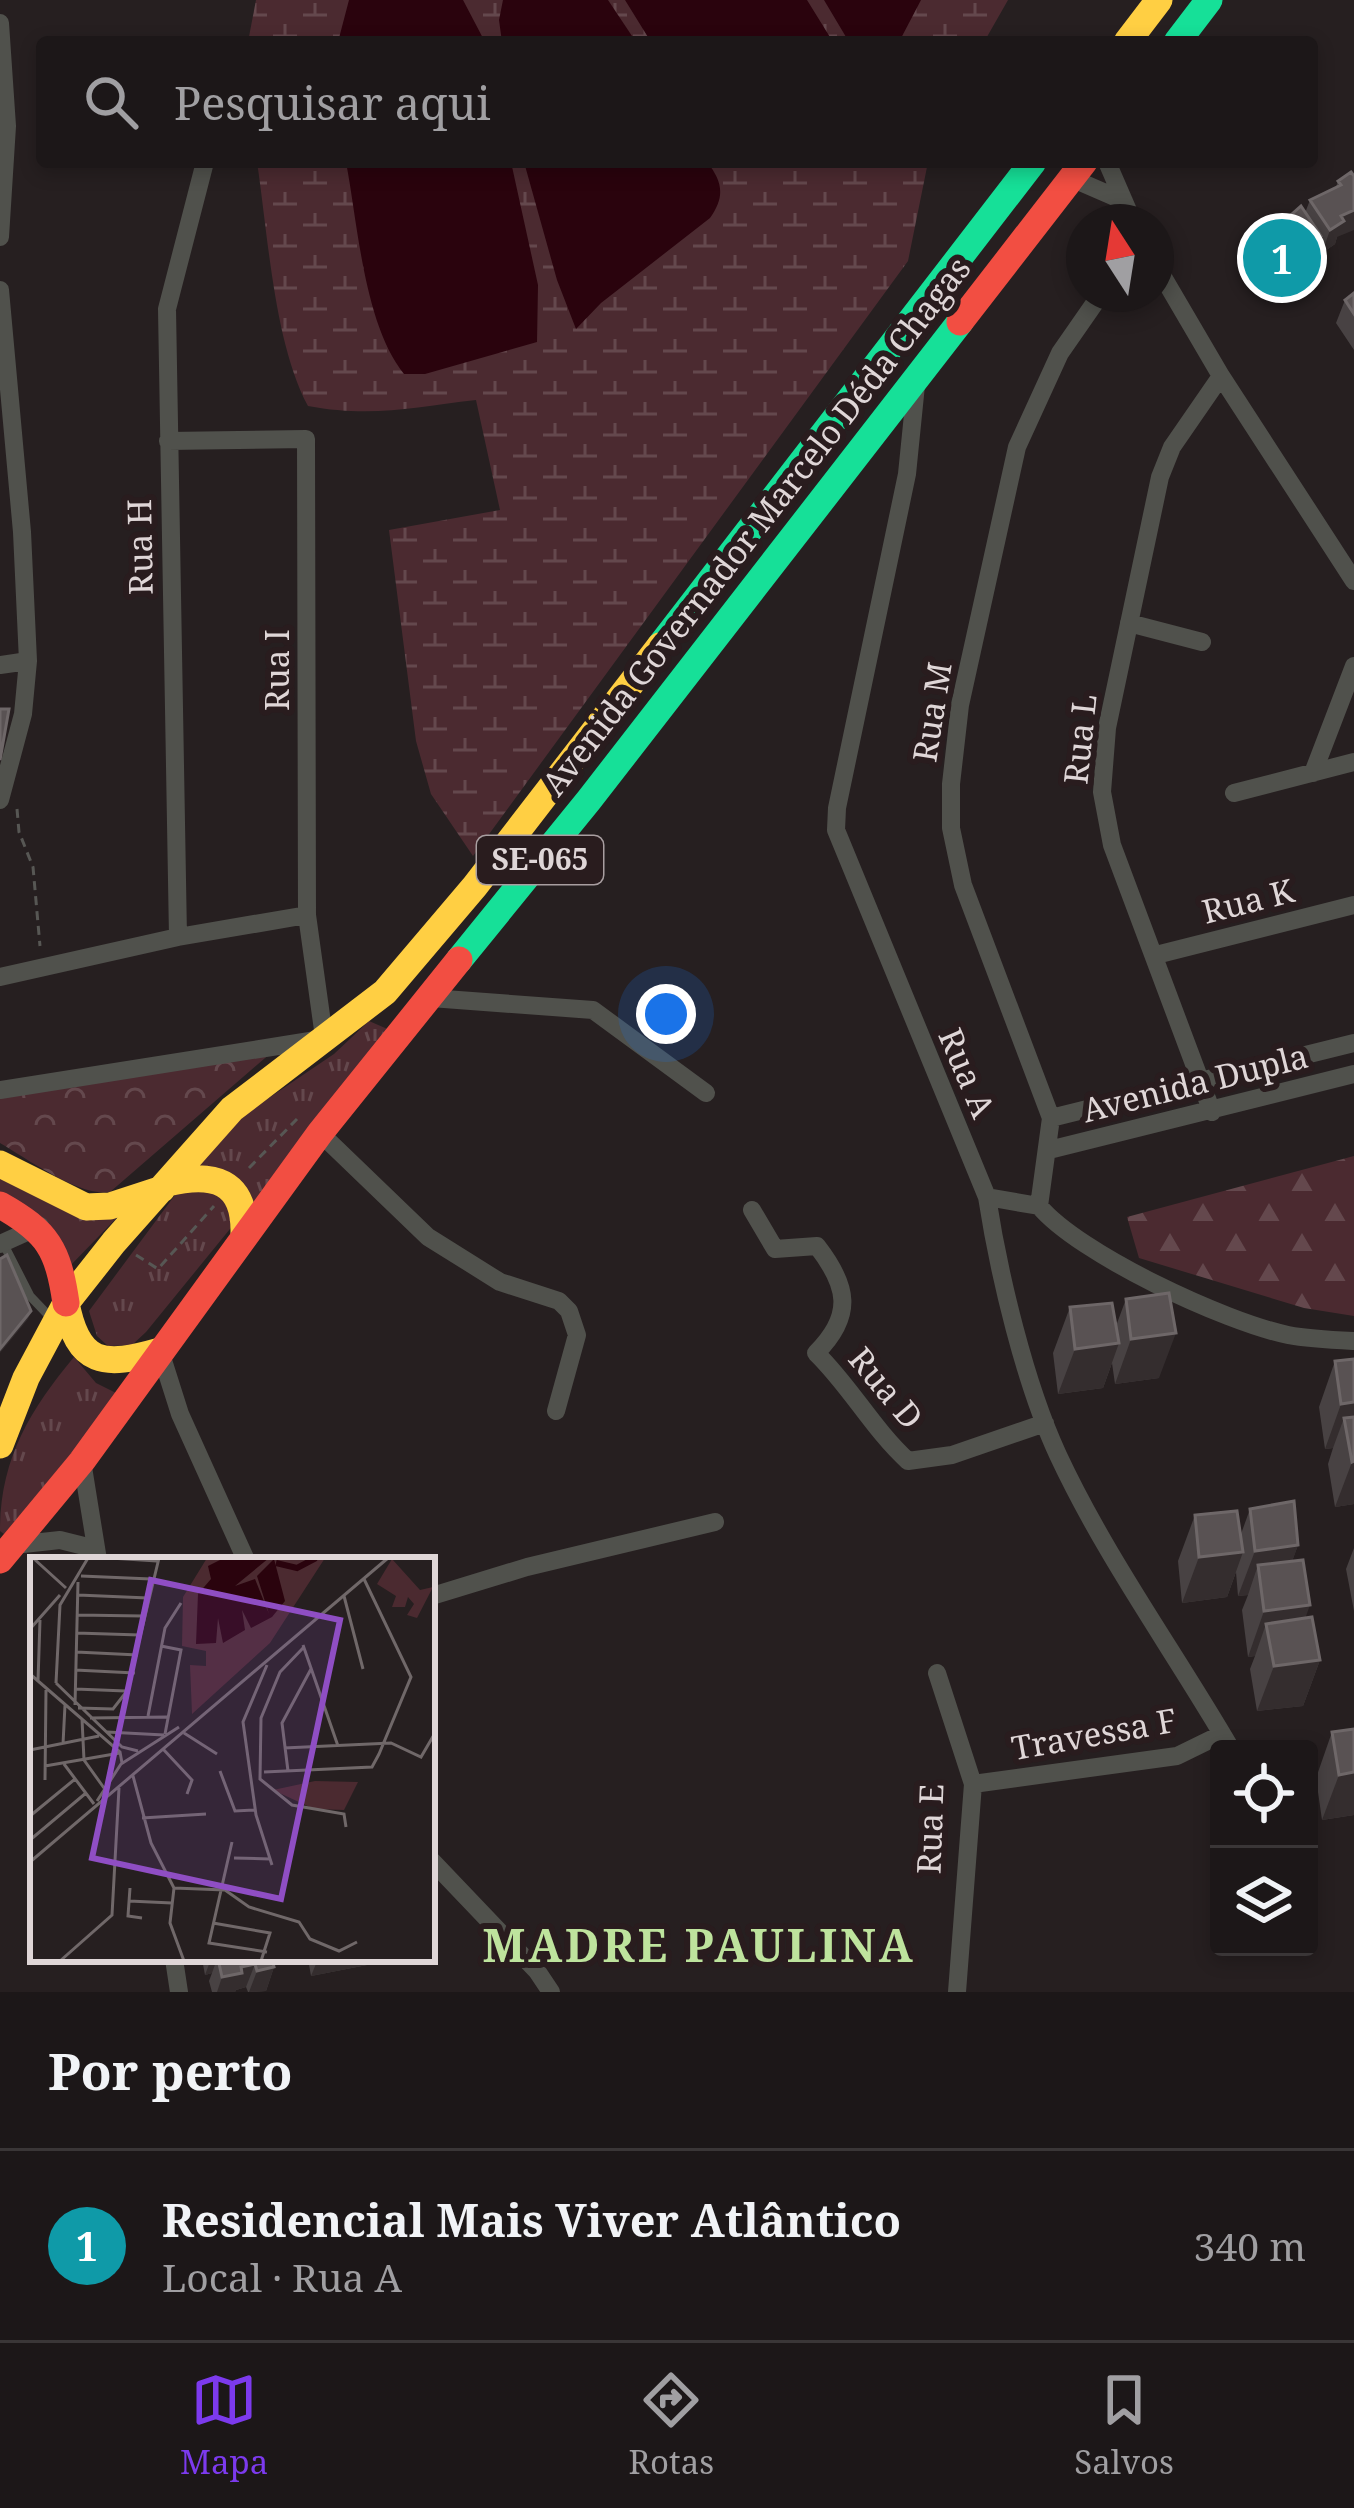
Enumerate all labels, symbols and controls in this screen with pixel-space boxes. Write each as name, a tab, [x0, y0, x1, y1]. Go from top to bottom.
search box	[36, 36, 1318, 168]
icon: search	[78, 69, 144, 135]
text: Pesquisar aqui	[174, 72, 491, 133]
north arrow	[1066, 204, 1174, 312]
pin: 1	[1243, 213, 1321, 303]
street label: Avenida Governador Marcelo Déda Chagas	[531, 247, 980, 804]
street label: Rua H	[116, 499, 163, 595]
street label: Rua I	[254, 629, 299, 711]
street label: Rua M	[901, 659, 962, 765]
street label: Rua L	[1052, 692, 1107, 786]
road number: SE-065	[477, 836, 603, 884]
street label: Rua K	[1197, 867, 1299, 934]
your location	[636, 984, 696, 1044]
street label: Rua A	[929, 1021, 1007, 1125]
street label: Avenida Dupla	[1077, 1033, 1313, 1132]
street label: Rua D	[839, 1337, 934, 1438]
inset map	[30, 1557, 435, 1962]
street label: Travessa F	[1008, 1697, 1180, 1770]
map controls	[1210, 1740, 1318, 1956]
button: locate	[1210, 1740, 1318, 1848]
street label: Rua E	[905, 1783, 954, 1875]
button: layers	[1210, 1848, 1318, 1956]
district label: MADRE PAULINA	[482, 1914, 916, 1975]
text: Por perto	[48, 2035, 293, 2105]
text: Residencial Mais Viver Atlântico	[162, 2189, 901, 2250]
text: 1	[76, 2219, 98, 2272]
text: 340 m	[1194, 2219, 1306, 2272]
text: Local · Rua A	[162, 2250, 402, 2303]
tab: Mapa	[180, 2367, 268, 2484]
tab: Rotas	[628, 2367, 714, 2484]
tab: Salvos	[1074, 2367, 1174, 2484]

